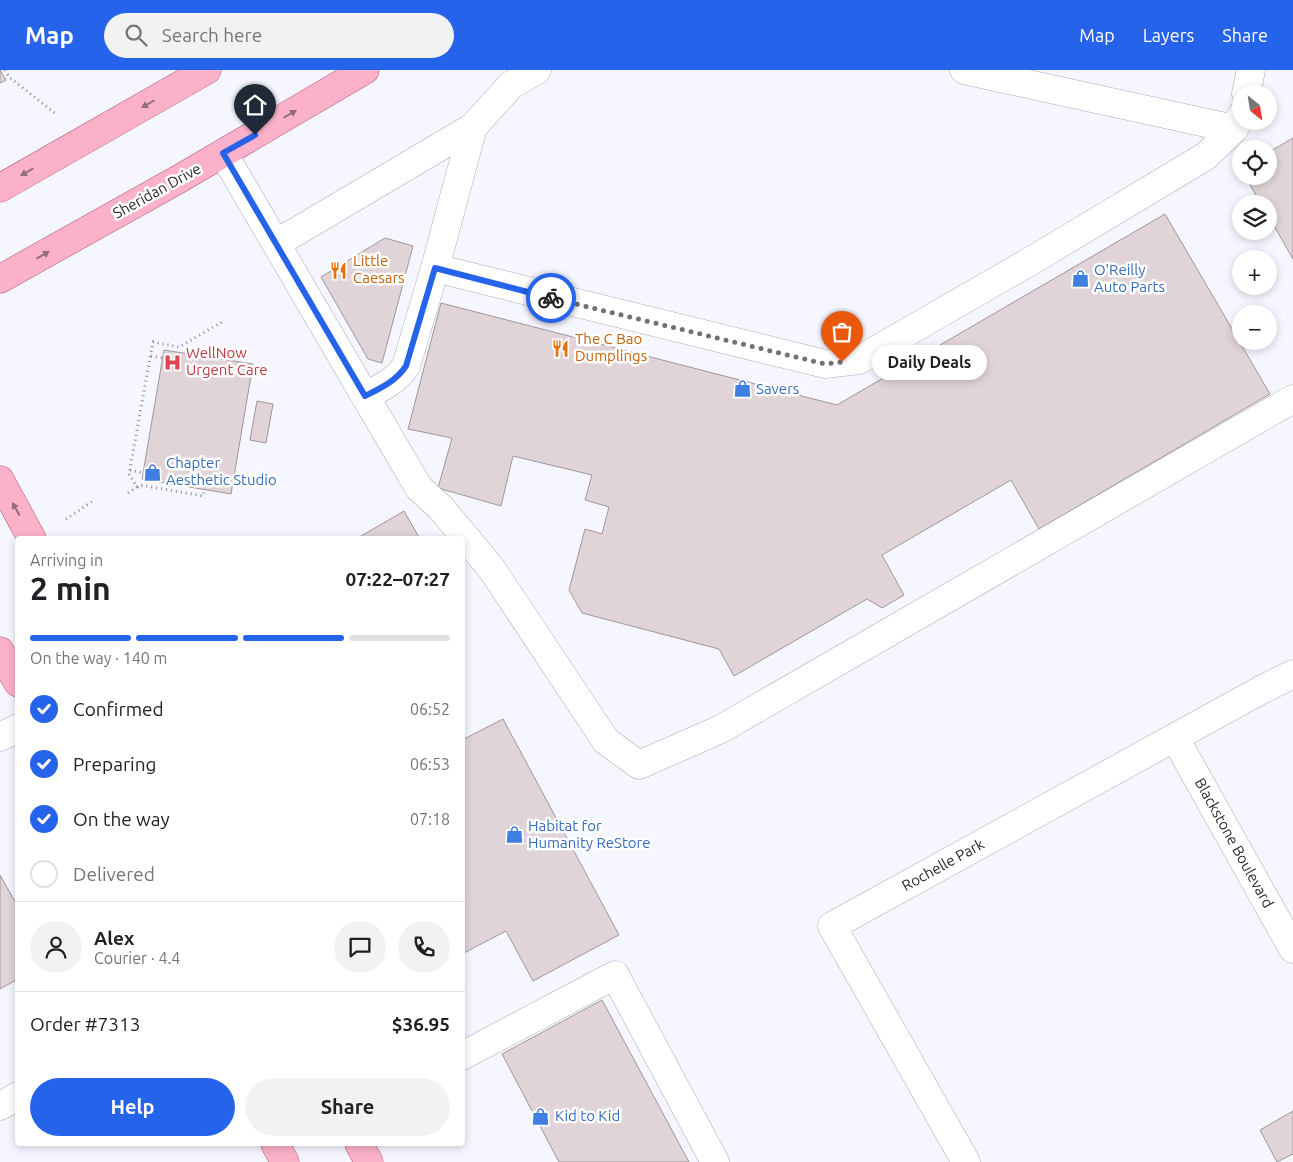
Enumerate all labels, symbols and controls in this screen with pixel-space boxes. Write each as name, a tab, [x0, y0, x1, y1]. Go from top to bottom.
search box	[104, 13, 454, 58]
icon: search	[122, 21, 150, 49]
text: Map	[25, 22, 74, 49]
text: Search here	[162, 24, 262, 46]
text: Map	[1079, 25, 1115, 45]
text: Layers	[1143, 25, 1194, 45]
text: Share	[1222, 25, 1268, 45]
pin	[234, 84, 276, 135]
north arrow	[1232, 85, 1278, 130]
map controls	[1232, 85, 1277, 350]
icon: home	[241, 91, 269, 119]
one-way arrow	[141, 99, 154, 108]
one-way arrow	[283, 110, 298, 118]
button: locate	[1232, 140, 1277, 185]
street label: Sheridan Drive	[110, 159, 204, 222]
one-way arrow	[20, 168, 34, 177]
button: layers	[1232, 195, 1277, 240]
button: +	[1232, 250, 1277, 295]
one-way arrow	[35, 251, 50, 259]
place label: Little Caesars	[353, 252, 405, 286]
restaurant icon: Little Caesars	[329, 260, 349, 280]
place label: O'Reilly Auto Parts	[1094, 261, 1165, 295]
shop icon: O'Reilly Auto Parts	[1070, 269, 1090, 289]
courier	[526, 273, 576, 323]
icon: bike	[537, 284, 565, 312]
button: −	[1232, 305, 1277, 350]
pin	[821, 311, 863, 362]
icon: bag	[828, 318, 856, 346]
place label: The C Bao Dumplings	[575, 330, 647, 364]
restaurant icon: The C Bao Dumplings	[551, 338, 571, 358]
place label: WellNow Urgent Care	[186, 344, 268, 378]
callout: Daily Deals	[872, 344, 987, 380]
hospital icon: WellNow Urgent Care	[162, 352, 182, 372]
text: Daily Deals	[888, 353, 971, 371]
shop icon: Savers	[732, 379, 752, 399]
place label: Savers	[756, 380, 799, 397]
place label: Chapter Aesthetic Studio	[166, 454, 277, 488]
shop icon: Chapter Aesthetic Studio	[142, 462, 162, 482]
one-way arrow	[12, 502, 20, 517]
text: Arriving in	[30, 551, 103, 569]
text: 07:22–07:27	[345, 568, 450, 590]
text: 2 min	[30, 570, 111, 606]
text: On the way · 140 m	[30, 649, 167, 667]
icon: check	[30, 695, 58, 723]
text: Confirmed	[73, 698, 164, 720]
text: 06:52	[410, 700, 450, 718]
icon: check	[30, 750, 58, 778]
text: Preparing	[73, 753, 157, 775]
text: 06:53	[410, 755, 450, 773]
street label: Blackstone Boulevard	[1192, 775, 1277, 911]
icon: check	[30, 805, 58, 833]
text: On the way	[73, 808, 170, 830]
text: 07:18	[410, 810, 450, 828]
place label: Habitat for Humanity ReStore	[528, 817, 651, 851]
shop icon: Habitat for Humanity ReStore	[504, 825, 524, 845]
street label: Rochelle Park	[899, 835, 987, 894]
text: Delivered	[73, 863, 155, 885]
button: person	[30, 921, 82, 973]
button: chat	[334, 921, 386, 973]
button: phone	[398, 921, 450, 973]
text: Alex	[94, 927, 134, 949]
text: Courier · 4.4	[94, 949, 180, 967]
text: Order #7313	[30, 1013, 140, 1035]
text: $36.95	[392, 1013, 450, 1035]
button: Help	[30, 1078, 235, 1136]
button: Share	[245, 1078, 450, 1136]
shop icon: Kid to Kid	[531, 1106, 551, 1126]
place label: Kid to Kid	[555, 1107, 620, 1124]

